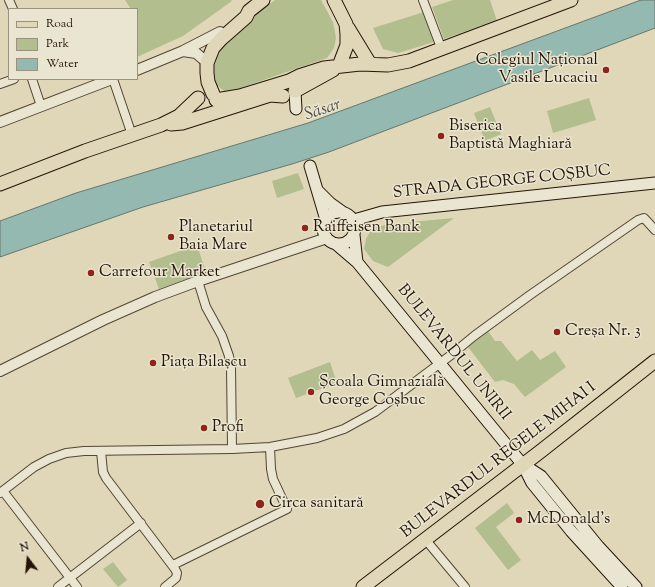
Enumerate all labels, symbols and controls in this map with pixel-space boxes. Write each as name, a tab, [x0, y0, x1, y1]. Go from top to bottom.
legend	[8, 8, 138, 80]
text: Road	[46, 15, 73, 33]
text: Park	[46, 35, 69, 53]
place label: Colegiul Național Vasile Lucaciu	[476, 51, 598, 89]
text: Water	[46, 55, 78, 73]
marker: Colegiul Național Vasile Lucaciu	[601, 65, 611, 75]
water label: Săsar	[302, 96, 344, 126]
place label: Biserica Baptistă Maghiară	[449, 117, 572, 155]
marker: Biserica Baptistă Maghiară	[436, 131, 446, 141]
street label: STRADA GEORGE COȘBUC	[392, 162, 612, 204]
place label: Planetariul Baia Mare	[179, 218, 253, 256]
place label: Raiffeisen Bank	[313, 218, 420, 238]
marker: Raiffeisen Bank	[300, 223, 310, 233]
marker: Planetariul Baia Mare	[166, 232, 176, 242]
place label: Carrefour Market	[99, 263, 220, 283]
marker: Carrefour Market	[86, 268, 96, 278]
street label: BULEVARDUL UNIRII	[392, 281, 514, 425]
place label: Creșa Nr. 3	[565, 322, 641, 342]
marker: Creșa Nr. 3	[552, 327, 562, 337]
place label: Piața Bilașcu	[161, 353, 247, 373]
marker: Piața Bilașcu	[148, 358, 158, 368]
place label: Școala Gimnazială George Coșbuc	[319, 373, 445, 411]
street label: BULEVARDUL REGELE MIHAI I	[398, 379, 600, 543]
marker: Școala Gimnazială George Coșbuc	[306, 387, 316, 397]
place label: Profi	[212, 418, 244, 438]
marker: Profi	[199, 423, 209, 433]
place label: Circa sanitară	[269, 494, 364, 514]
marker: Circa sanitară	[254, 498, 266, 510]
place label: McDonald's	[527, 510, 610, 530]
marker: McDonald's	[514, 515, 524, 525]
north arrow	[8, 539, 48, 579]
text: N	[18, 539, 31, 556]

